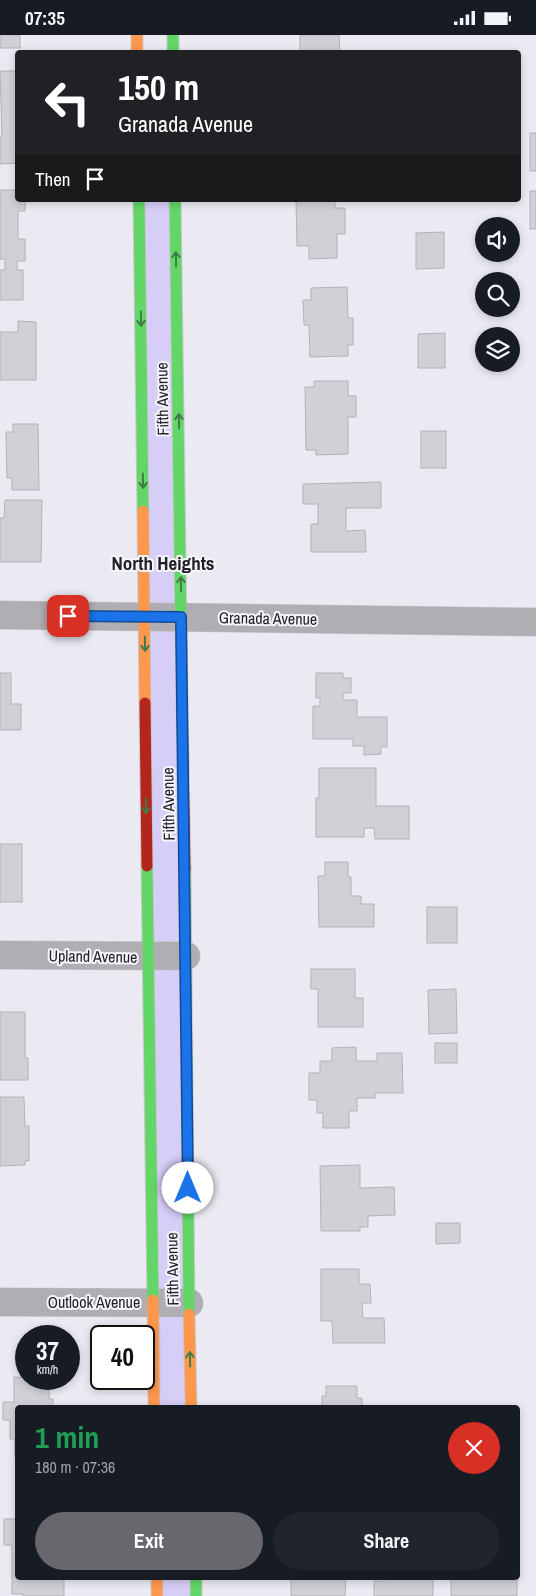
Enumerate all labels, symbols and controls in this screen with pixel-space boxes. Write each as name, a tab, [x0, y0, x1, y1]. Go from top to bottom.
text: 07:35	[25, 5, 65, 31]
text: 150 m	[118, 64, 199, 111]
icon: left	[35, 70, 100, 135]
text: Granada Avenue	[118, 109, 253, 139]
icon: arrive	[81, 165, 109, 193]
text: Then	[35, 166, 71, 192]
map controls	[475, 217, 520, 372]
button: sound	[475, 217, 520, 262]
one-way arrow	[171, 251, 181, 268]
button: search	[475, 272, 520, 317]
one-way arrow	[136, 310, 146, 326]
button: layers	[475, 327, 520, 372]
street label: Fifth Avenue	[150, 362, 174, 436]
one-way arrow	[174, 414, 183, 430]
one-way arrow	[138, 472, 148, 489]
district label: North Heights	[112, 550, 215, 576]
one-way arrow	[176, 576, 186, 592]
pin	[47, 595, 89, 637]
icon: arrive	[54, 602, 82, 630]
street label: Granada Avenue	[219, 606, 317, 630]
one-way arrow	[140, 635, 150, 651]
street label: Fifth Avenue	[156, 767, 180, 841]
one-way arrow	[141, 798, 151, 814]
street label: Upland Avenue	[48, 944, 138, 968]
position arrow	[161, 1161, 213, 1213]
street label: Fifth Avenue	[160, 1232, 184, 1306]
street label: Outlook Avenue	[48, 1291, 140, 1313]
speed limit sign: 40	[90, 1325, 155, 1390]
text: 37	[36, 1334, 59, 1368]
one-way arrow	[185, 1351, 195, 1368]
text: km/h	[37, 1362, 58, 1378]
text: 1 min	[35, 1417, 99, 1457]
button: close	[448, 1422, 500, 1474]
text: 180 m · 07:36	[35, 1456, 115, 1478]
button: Exit	[35, 1512, 263, 1570]
button: Share	[273, 1512, 500, 1570]

